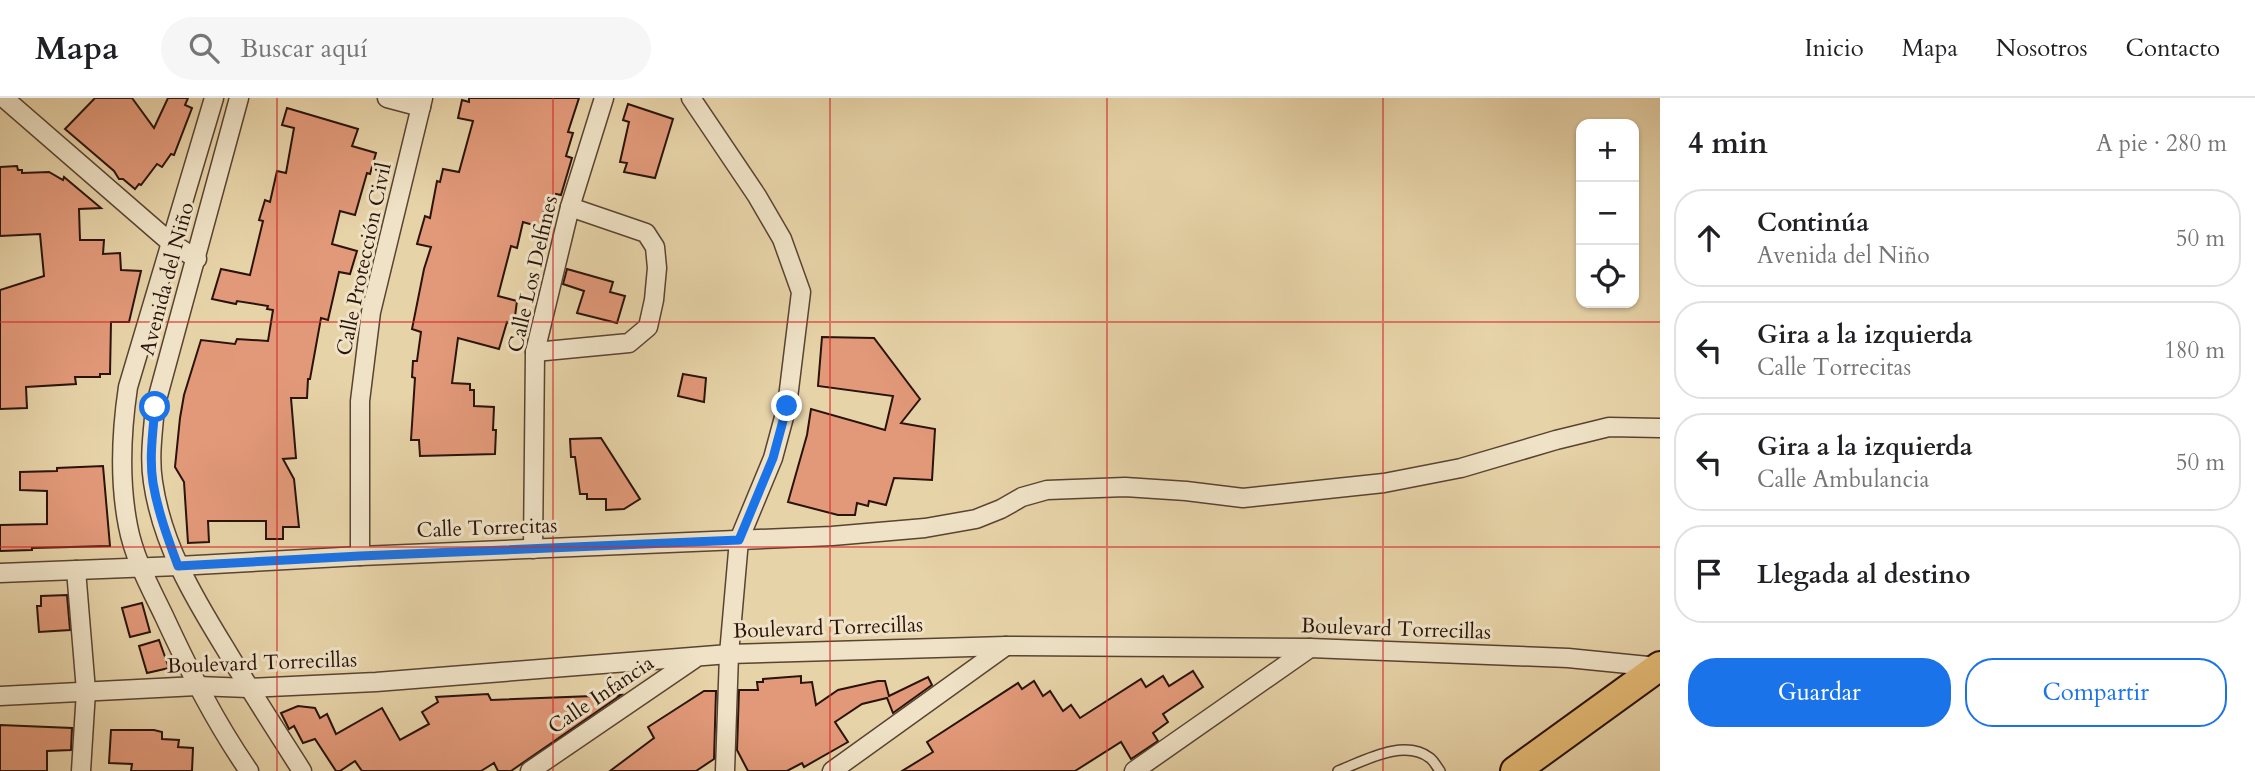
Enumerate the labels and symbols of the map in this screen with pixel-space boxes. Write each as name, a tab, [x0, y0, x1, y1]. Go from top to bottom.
street label: Calle Protección Civil	[329, 160, 399, 358]
street label: Calle Los Delfines	[501, 193, 565, 355]
street label: Avenida del Niño	[133, 199, 201, 359]
route end	[771, 390, 802, 421]
route start	[139, 391, 170, 422]
street label: Calle Torrecitas	[416, 511, 558, 545]
street label: Boulevard Torrecillas	[733, 610, 923, 646]
street label: Boulevard Torrecillas	[1301, 611, 1491, 647]
street label: Boulevard Torrecillas	[167, 645, 357, 681]
street label: Calle Infancia	[542, 649, 660, 741]

